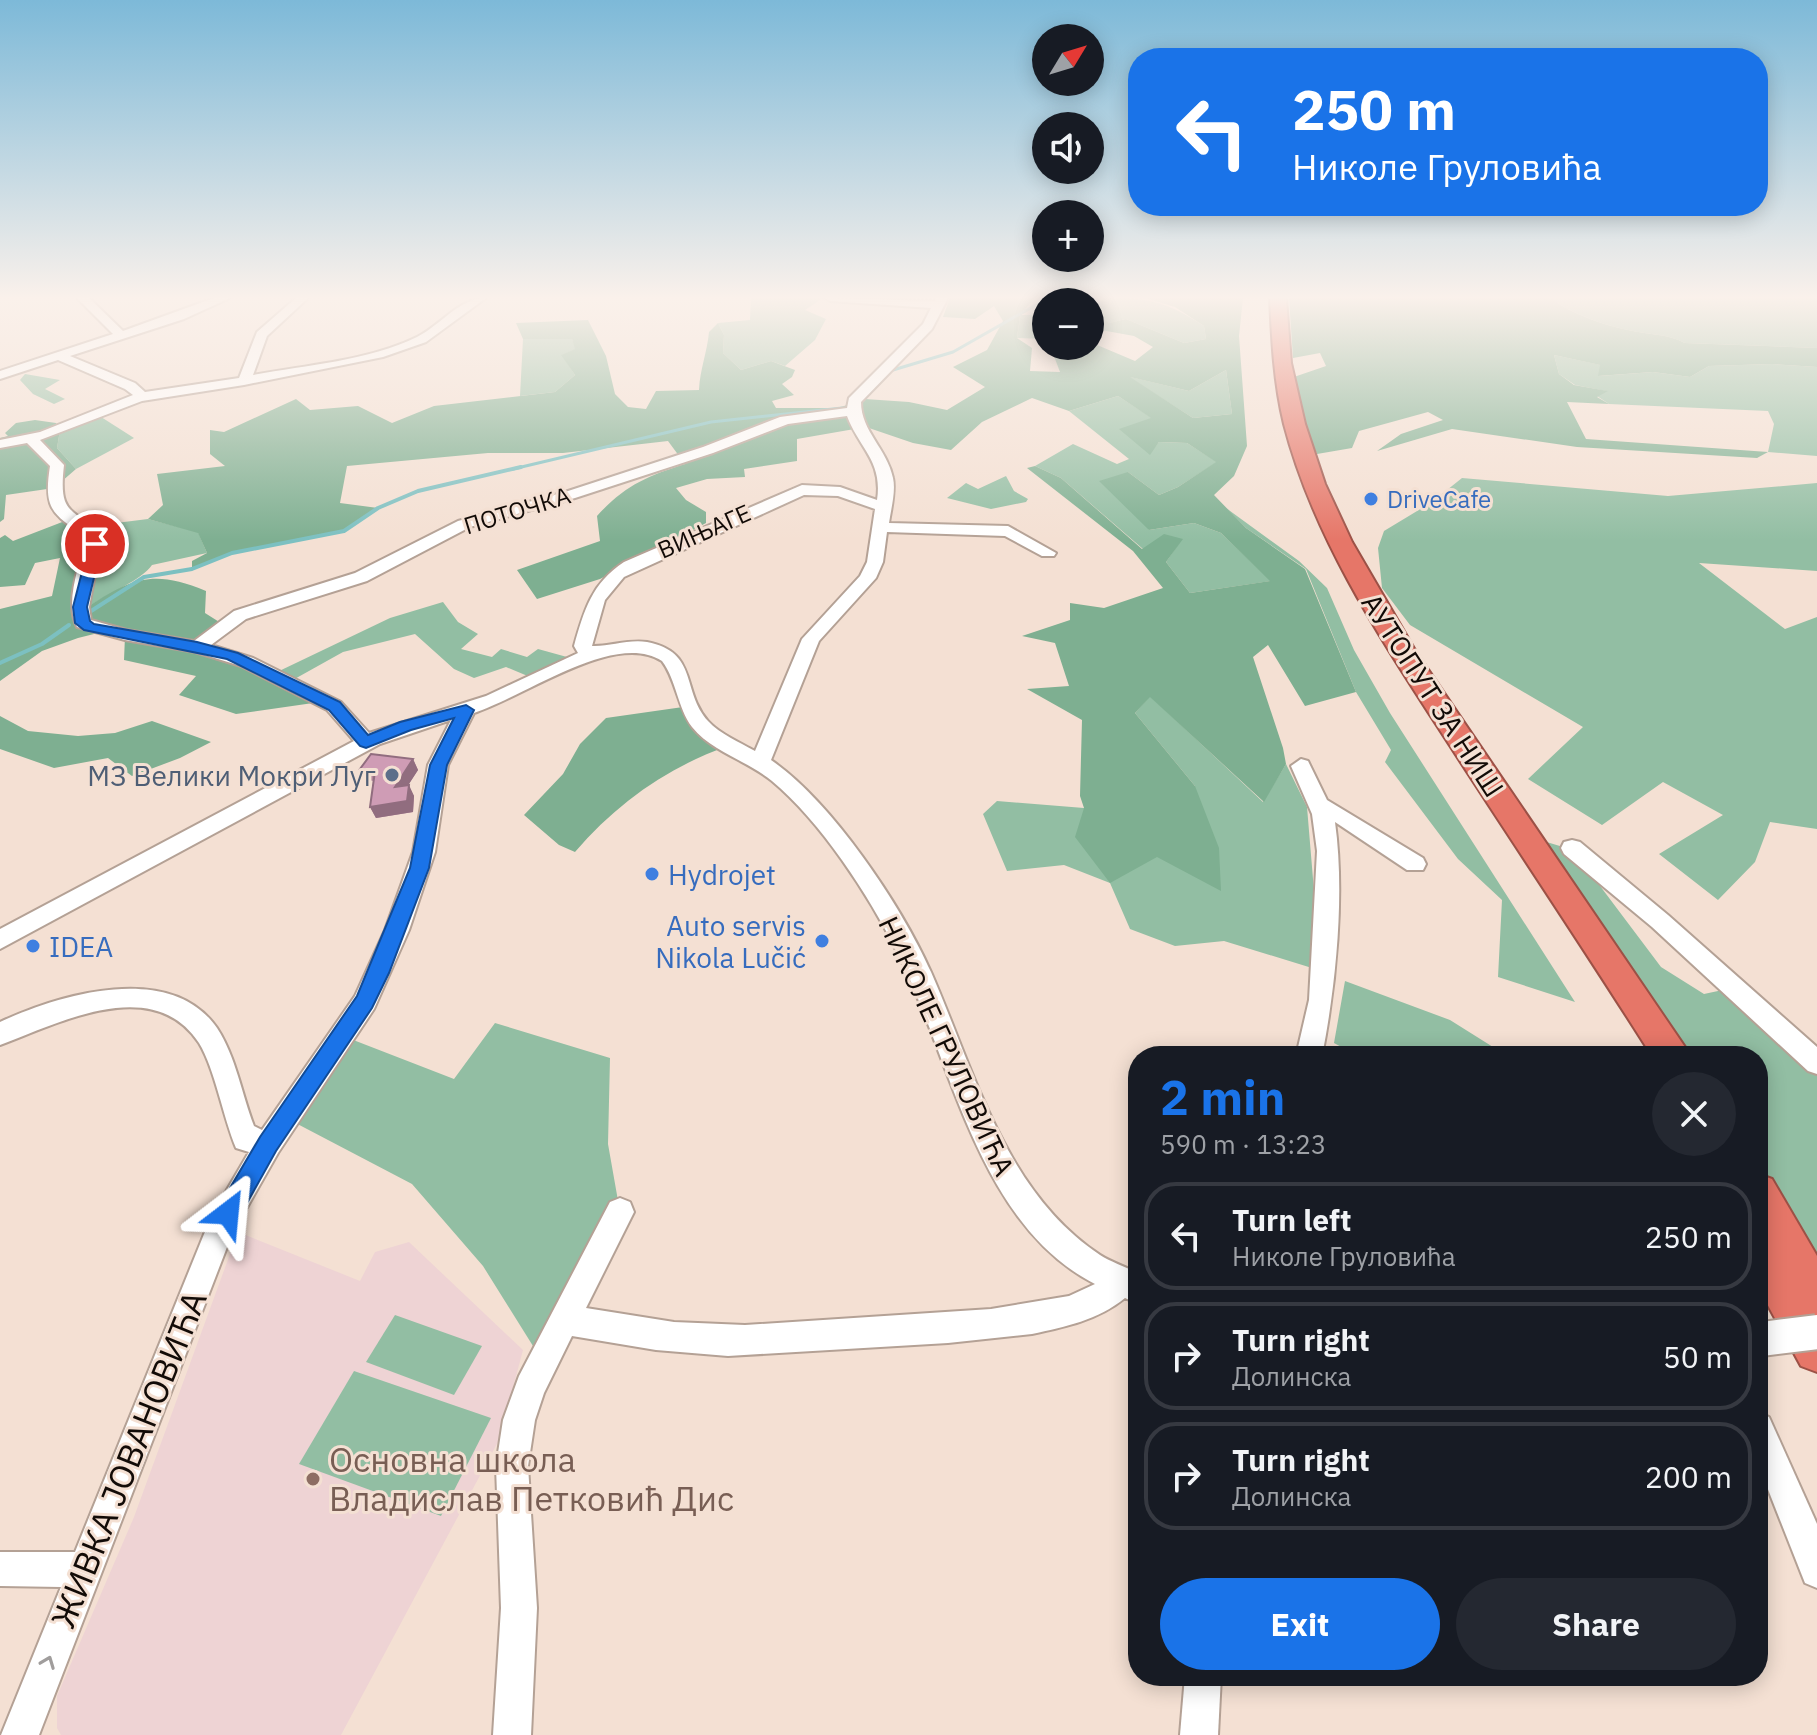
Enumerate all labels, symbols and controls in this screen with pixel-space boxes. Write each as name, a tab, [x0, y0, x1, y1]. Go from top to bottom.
north arrow	[1032, 24, 1104, 96]
map controls	[1032, 24, 1104, 360]
text: 250 m	[1292, 73, 1456, 145]
icon: left	[1160, 80, 1264, 184]
button: sound	[1032, 112, 1104, 184]
text: Николе Груловића	[1292, 143, 1602, 190]
button: +	[1032, 200, 1104, 272]
button: −	[1032, 288, 1104, 360]
street label: ПОТОЧКА	[460, 479, 574, 541]
place label: DriveCafe	[1387, 483, 1491, 515]
marker: DriveCafe	[1362, 490, 1380, 508]
street label: ВИЊАГЕ	[652, 496, 756, 566]
pin	[61, 510, 129, 578]
icon: arrive	[73, 522, 117, 566]
street label: АУТОПУТ ЗА НИШ	[1353, 586, 1513, 804]
place label: МЗ Велики Мокри Луг	[87, 757, 376, 794]
marker: МЗ Велики Мокри Луг	[383, 766, 401, 784]
place label: Hydrojet	[668, 856, 776, 893]
marker: Hydrojet	[643, 865, 661, 883]
place label: Auto servis Nikola Lučić	[655, 907, 806, 976]
street label: НИКОЛЕ ГРУЛОВИЋА	[871, 910, 1023, 1182]
place label: IDEA	[49, 928, 113, 965]
marker: Auto servis Nikola Lučić	[813, 932, 831, 950]
marker: IDEA	[24, 937, 42, 955]
text: 2 min	[1160, 1066, 1285, 1128]
button: close	[1652, 1072, 1736, 1156]
text: 590 m · 13:23	[1160, 1127, 1326, 1161]
position arrow	[186, 1171, 270, 1255]
text: Turn left	[1232, 1200, 1351, 1239]
icon: left	[1164, 1214, 1208, 1258]
text: 250 m	[1645, 1217, 1732, 1256]
text: Николе Груловића	[1232, 1239, 1456, 1273]
street label: ЖИВКА ЈОВАНОВИЋА	[40, 1284, 216, 1634]
text: Turn right	[1232, 1320, 1370, 1359]
icon: right	[1164, 1334, 1208, 1378]
text: 50 m	[1663, 1337, 1732, 1376]
text: Долинска	[1232, 1359, 1351, 1393]
place label: Основна школа Владислав Петковић Дис	[329, 1437, 734, 1520]
text: Turn right	[1232, 1440, 1370, 1479]
icon: right	[1164, 1454, 1208, 1498]
text: 200 m	[1645, 1457, 1732, 1496]
marker: Основна школа Владислав Петковић Дис	[304, 1470, 322, 1488]
text: Долинска	[1232, 1479, 1351, 1513]
button: Exit	[1160, 1578, 1440, 1670]
button: Share	[1456, 1578, 1736, 1670]
one-way arrow	[38, 1656, 55, 1670]

